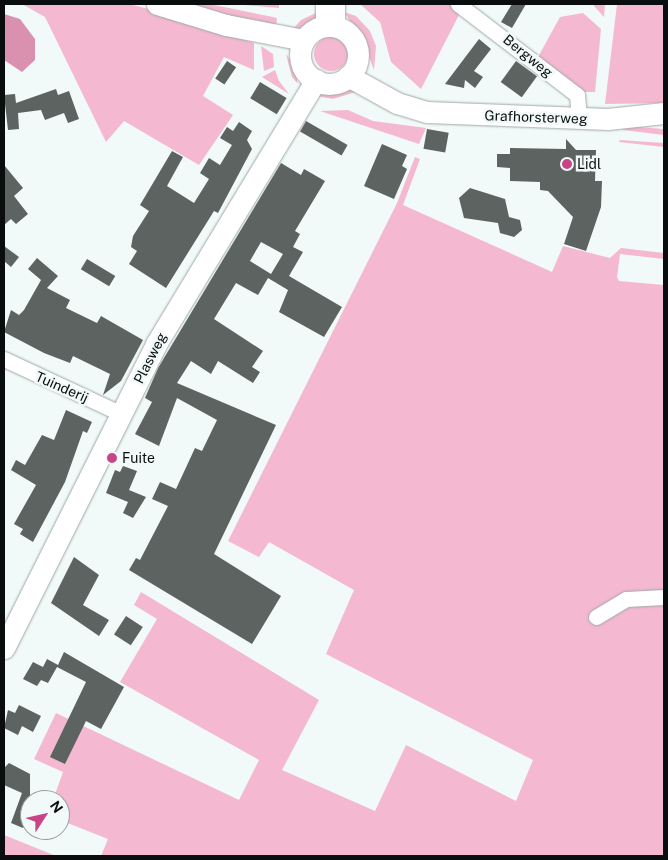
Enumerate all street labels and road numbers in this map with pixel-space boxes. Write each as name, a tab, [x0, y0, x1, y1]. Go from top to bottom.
street label: Bergweg	[500, 31, 556, 81]
street label: Grafhorsterweg	[484, 107, 588, 127]
street label: Plasweg	[130, 330, 170, 386]
street label: Tuinderij	[33, 368, 91, 406]

